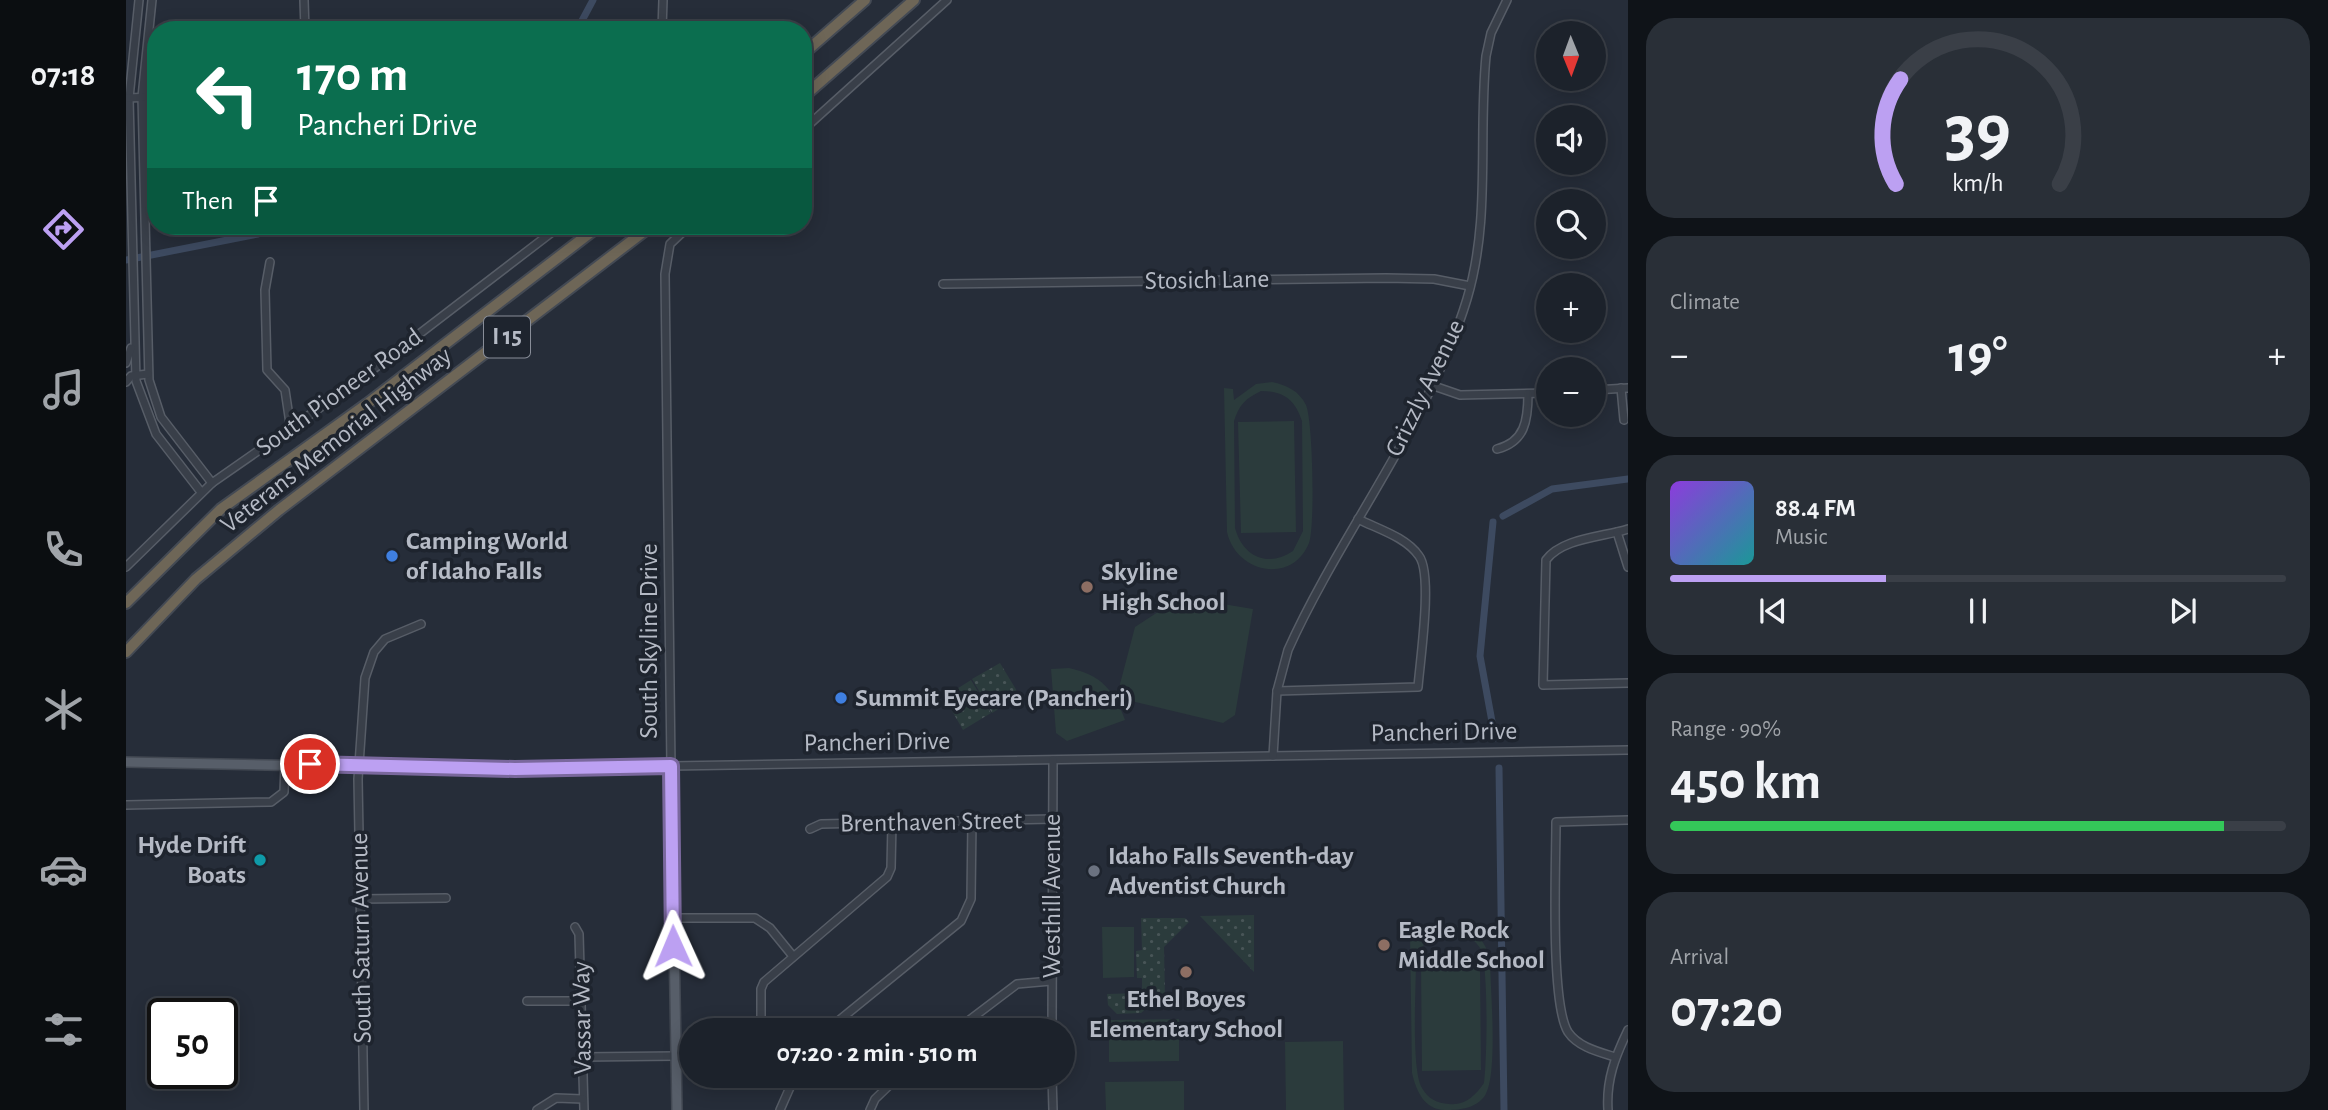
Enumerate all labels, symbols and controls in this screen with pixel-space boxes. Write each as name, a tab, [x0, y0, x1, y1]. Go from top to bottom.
north arrow	[1536, 21, 1606, 91]
map controls	[1536, 21, 1606, 427]
icon: left	[182, 49, 273, 140]
text: 170 m	[297, 51, 408, 100]
text: 07:18	[30, 59, 96, 91]
text: 39	[1945, 97, 2011, 170]
button: sound	[1536, 105, 1606, 175]
text: Pancheri Drive	[297, 109, 477, 141]
text: km/h	[1952, 171, 2004, 196]
icon: arrive	[247, 182, 285, 220]
text: Then	[182, 188, 233, 214]
button: search	[1536, 189, 1606, 259]
icon: directions	[39, 205, 88, 254]
street label: Stosich Lane	[1144, 266, 1270, 294]
button: +	[1536, 273, 1606, 343]
text: Climate	[1670, 291, 1740, 314]
street label: Grizzly Avenue	[1381, 315, 1469, 461]
road number: I 15	[484, 316, 530, 358]
street label: South Pioneer Road	[251, 323, 427, 461]
text: 19°	[1948, 329, 2008, 381]
text: −	[1670, 337, 1688, 375]
text: +	[2268, 337, 2286, 375]
street label: Veterans Memorial Highway	[216, 342, 456, 538]
button: −	[1536, 357, 1606, 427]
icon: music	[39, 365, 88, 414]
text: 88.4 FM	[1775, 495, 1856, 521]
icon: phone	[39, 525, 88, 574]
text: Music	[1775, 526, 1827, 549]
place label: Camping World of Idaho Falls	[406, 528, 568, 584]
street label: South Skyline Drive	[636, 543, 662, 739]
marker: Camping World of Idaho Falls	[384, 548, 400, 564]
place label: Skyline High School	[1101, 559, 1226, 615]
marker: Skyline High School	[1079, 579, 1095, 595]
icon: previous	[1754, 592, 1792, 630]
icon: pause	[1959, 592, 1997, 630]
icon: next	[2164, 592, 2202, 630]
icon: climate	[39, 685, 88, 734]
place label: Summit Eyecare (Pancheri)	[855, 685, 1134, 711]
marker: Summit Eyecare (Pancheri)	[833, 690, 849, 706]
street label: Pancheri Drive	[1370, 718, 1518, 746]
text: Range · 90%	[1670, 718, 1781, 741]
street label: Pancheri Drive	[803, 728, 951, 756]
pin	[280, 734, 340, 794]
icon: arrive	[291, 745, 329, 783]
text: 450 km	[1670, 756, 1821, 808]
street label: Brenthaven Street	[840, 807, 1022, 837]
street label: Westhill Avenue	[1039, 814, 1065, 978]
place label: Hyde Drift Boats	[137, 832, 246, 888]
street label: South Saturn Avenue	[346, 832, 376, 1044]
place label: Idaho Falls Seventh-day Adventist Church	[1108, 843, 1354, 899]
icon: car	[39, 845, 88, 894]
marker: Hyde Drift Boats	[252, 852, 268, 868]
marker: Idaho Falls Seventh-day Adventist Church	[1086, 863, 1102, 879]
position arrow	[636, 909, 710, 983]
place label: Eagle Rock Middle School	[1398, 917, 1545, 973]
marker: Eagle Rock Middle School	[1376, 937, 1392, 953]
text: Arrival	[1670, 946, 1729, 969]
street label: Vassar Way	[568, 961, 596, 1075]
marker: Ethel Boyes Elementary School	[1178, 964, 1194, 980]
text: 07:20	[1670, 984, 1783, 1036]
place label: Ethel Boyes Elementary School	[1089, 986, 1283, 1042]
speed limit sign: 50	[147, 998, 238, 1089]
icon: filters	[39, 1005, 88, 1054]
text: 07:20 · 2 min · 510 m	[777, 1040, 977, 1066]

